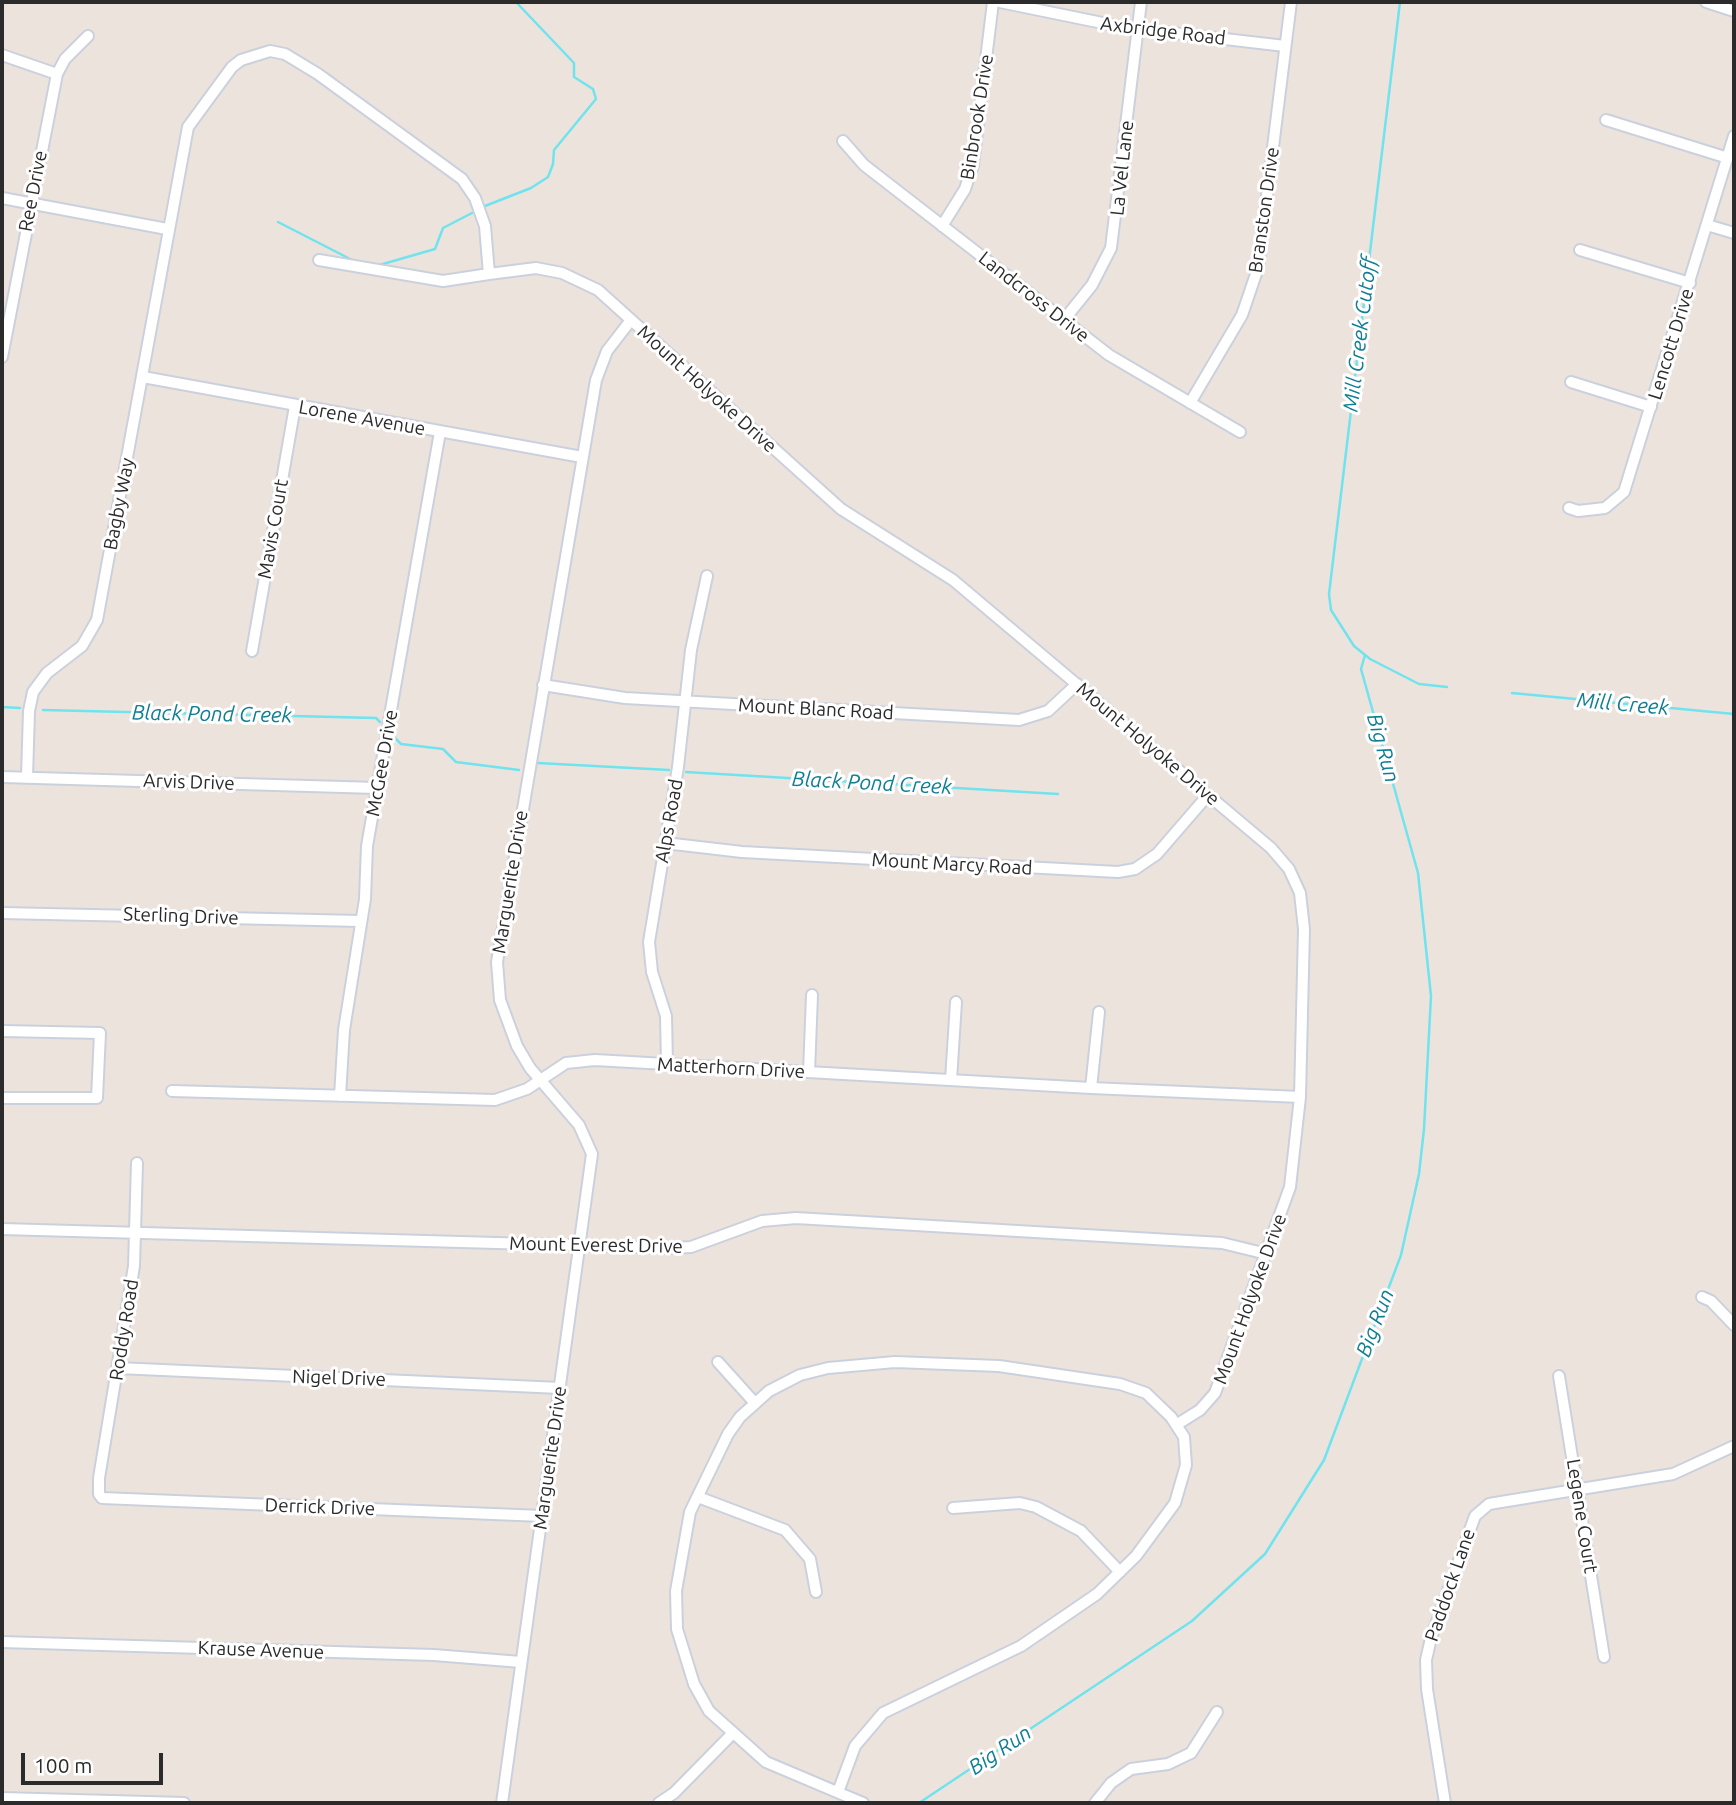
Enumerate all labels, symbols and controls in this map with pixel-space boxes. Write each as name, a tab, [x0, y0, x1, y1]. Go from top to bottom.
street label: Axbridge Road	[1099, 12, 1227, 50]
street label: Binbrook Drive	[956, 53, 998, 181]
street label: La Vel Lane	[1106, 119, 1138, 217]
street label: Branston Drive	[1244, 146, 1284, 274]
street label: Ree Drive	[14, 149, 52, 233]
street label: Landcross Drive	[974, 247, 1094, 347]
water label: Mill Creek Cutoff	[1338, 255, 1382, 413]
street label: Lencott Drive	[1643, 286, 1699, 402]
street label: Mount Holyoke Drive	[633, 320, 781, 458]
street label: Lorene Avenue	[297, 396, 427, 440]
street label: Bagby Way	[99, 456, 139, 552]
street label: Mavis Court	[253, 477, 293, 581]
street label: Mount Holyoke Drive	[1072, 678, 1224, 810]
water label: Mill Creek	[1576, 687, 1670, 721]
street label: Mount Blanc Road	[738, 694, 894, 724]
water label: Black Pond Creek	[132, 700, 292, 728]
street label: McGee Drive	[361, 708, 403, 818]
water label: Big Run	[1361, 711, 1405, 785]
water label: Black Pond Creek	[791, 766, 953, 800]
street label: Arvis Drive	[143, 769, 235, 795]
street label: Alps Road	[650, 777, 688, 865]
street label: Marguerite Drive	[487, 809, 533, 955]
street label: Mount Marcy Road	[871, 848, 1033, 880]
street label: Sterling Drive	[123, 903, 239, 929]
street label: Matterhorn Drive	[656, 1053, 806, 1083]
street label: Mount Holyoke Drive	[1209, 1211, 1291, 1387]
street label: Mount Everest Drive	[509, 1232, 683, 1258]
street label: Roddy Road	[105, 1278, 143, 1382]
water label: Big Run	[1351, 1286, 1399, 1360]
street label: Nigel Drive	[292, 1365, 386, 1391]
street label: Marguerite Drive	[529, 1385, 571, 1531]
street label: Legene Court	[1562, 1457, 1602, 1575]
street label: Derrick Drive	[264, 1494, 376, 1520]
street label: Paddock Lane	[1420, 1526, 1480, 1644]
street label: Krause Avenue	[197, 1636, 325, 1664]
water label: Big Run	[964, 1720, 1036, 1780]
scale bar	[24, 1738, 166, 1782]
text: 100 m	[34, 1753, 92, 1777]

